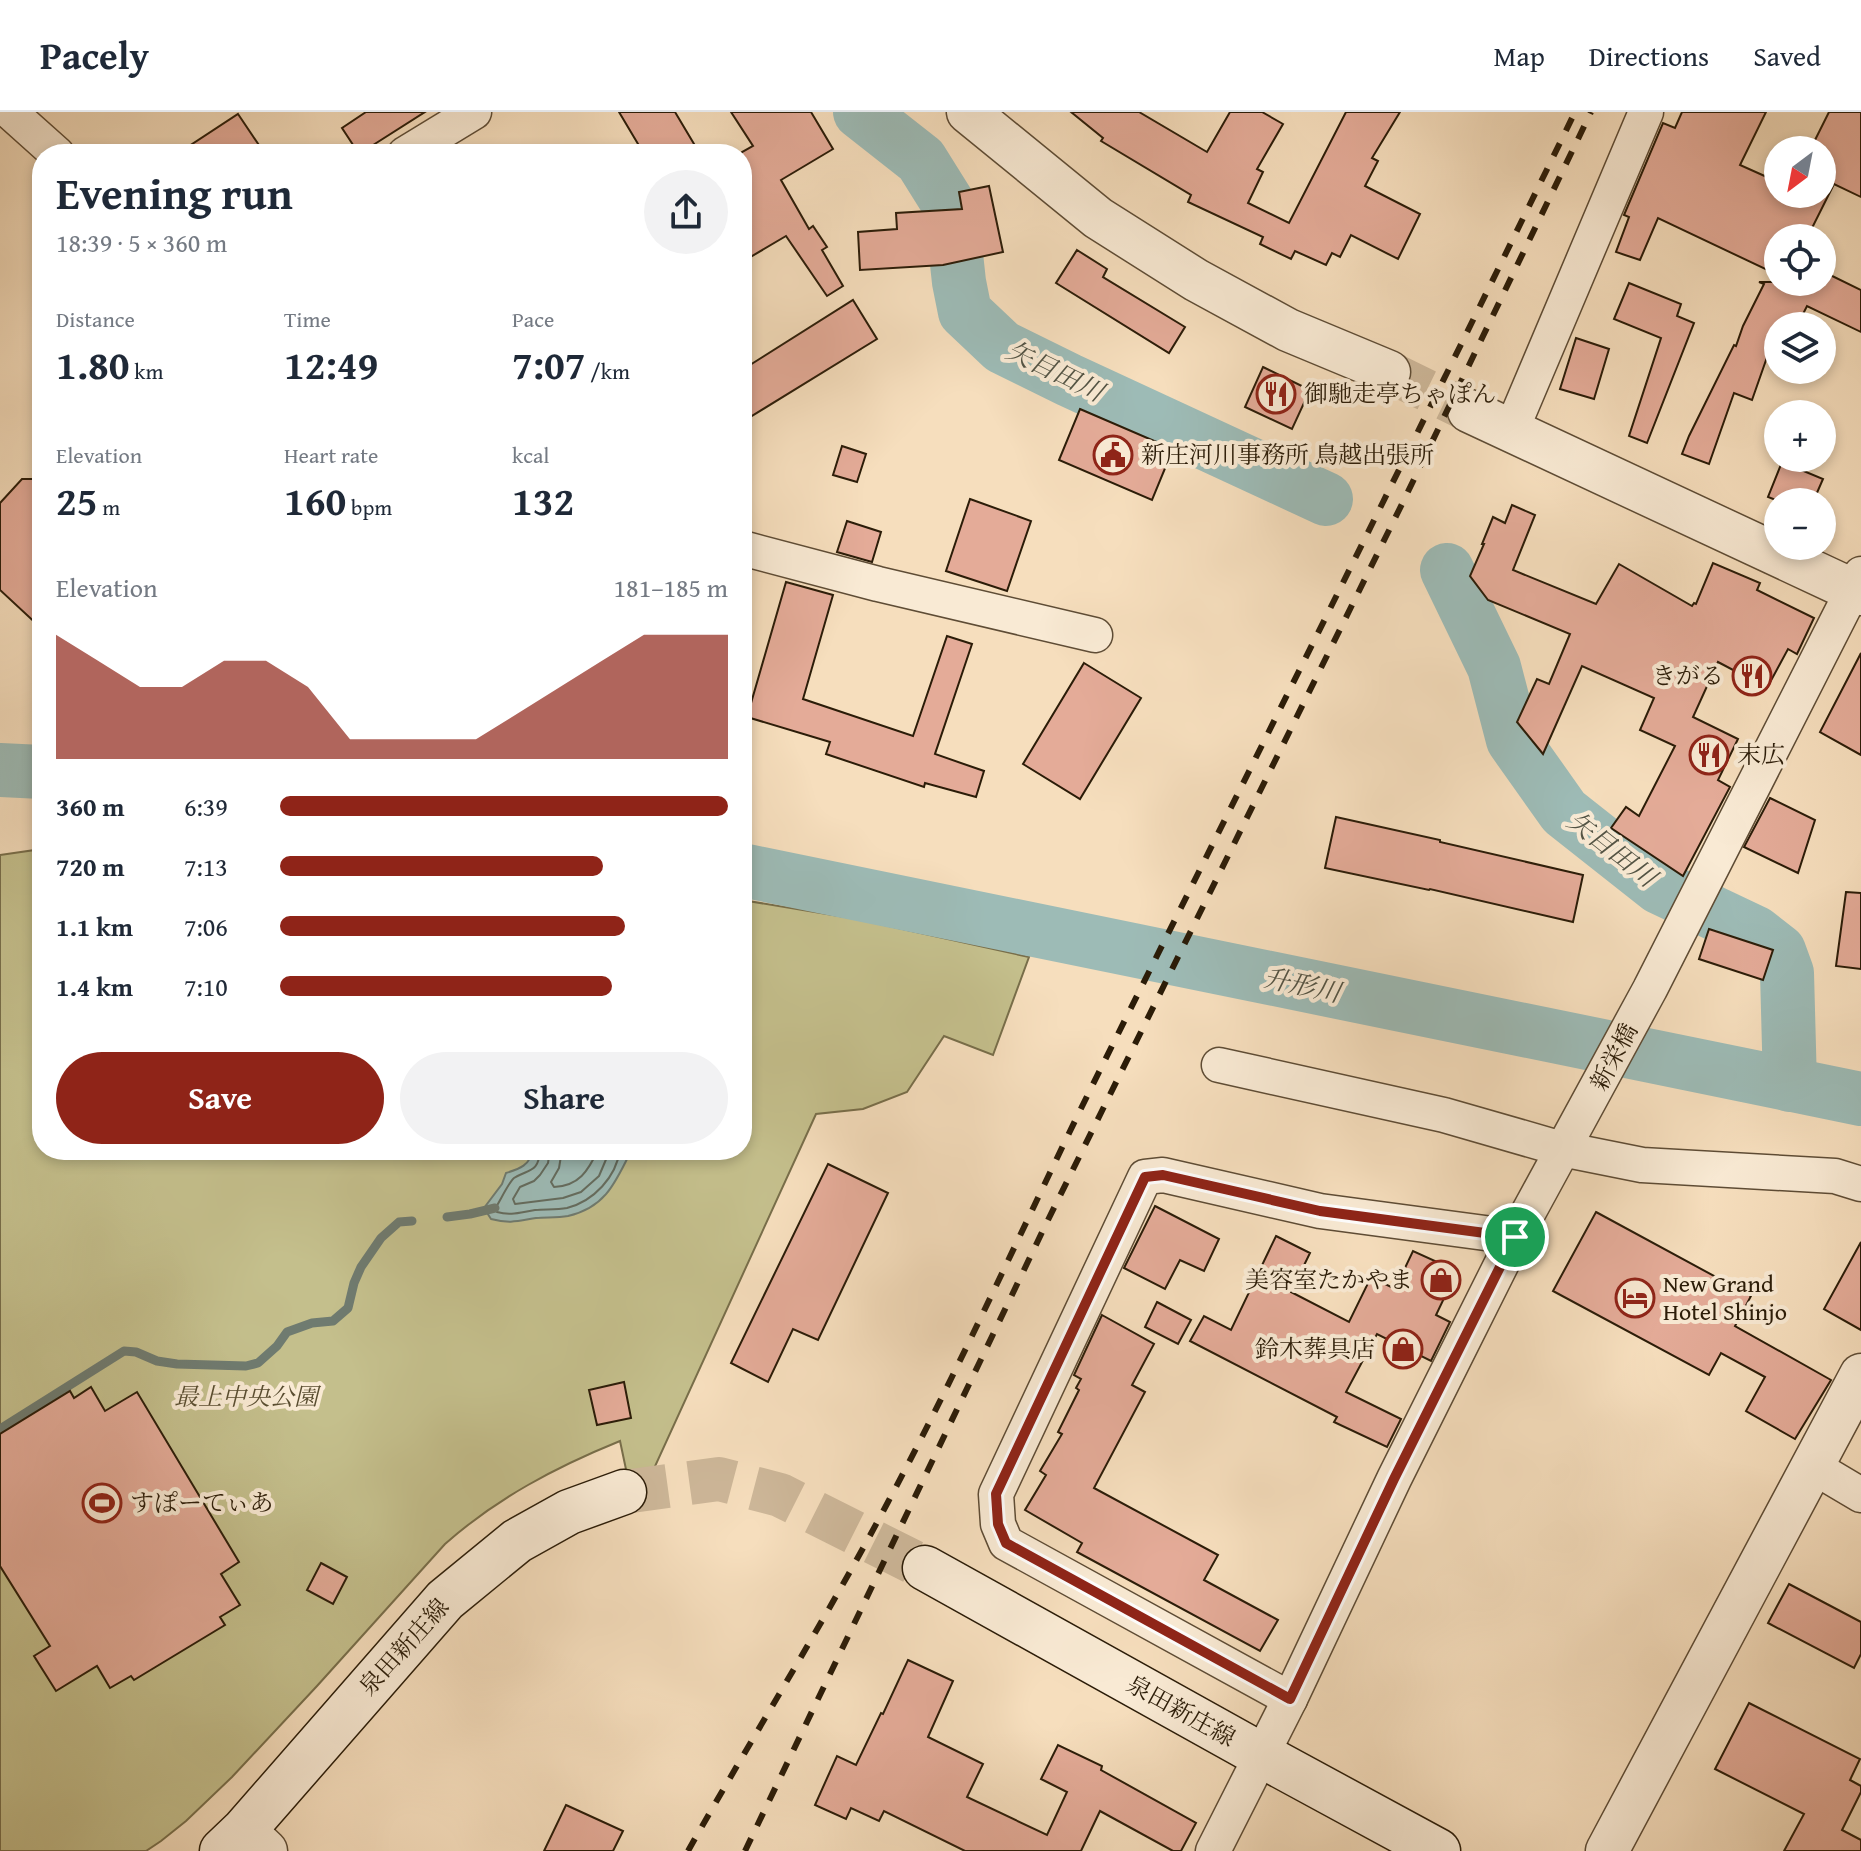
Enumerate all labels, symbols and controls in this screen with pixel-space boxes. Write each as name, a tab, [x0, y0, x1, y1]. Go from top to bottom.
text: Pacely	[40, 27, 149, 83]
text: Map	[1493, 35, 1545, 76]
text: Directions	[1589, 35, 1709, 76]
text: Saved	[1753, 35, 1821, 76]
north arrow	[1764, 136, 1836, 208]
map controls	[1764, 136, 1836, 560]
text: Evening run	[56, 161, 293, 225]
button: share	[644, 170, 728, 254]
text: 18:39 · 5 × 360 m	[56, 223, 227, 262]
button: locate	[1764, 224, 1836, 296]
text: Distance	[56, 303, 135, 335]
text: Time	[284, 303, 331, 335]
text: Pace	[512, 303, 554, 335]
button: layers	[1764, 312, 1836, 384]
water label: 矢目田川	[1000, 330, 1113, 412]
text: 1.80	[56, 335, 129, 394]
text: 12:49	[284, 335, 378, 394]
text: 7:07	[512, 335, 585, 394]
text: km	[129, 355, 163, 387]
text: /km	[585, 355, 630, 387]
restaurant icon: 御馳走亭ちゃぽん	[1255, 373, 1297, 415]
place label: 御馳走亭ちゃぽん	[1304, 376, 1496, 411]
button: +	[1764, 400, 1836, 472]
public building icon: 新庄河川事務所 鳥越出張所	[1092, 434, 1134, 476]
place label: 新庄河川事務所 鳥越出張所	[1141, 437, 1434, 472]
text: Elevation	[56, 439, 142, 471]
text: Heart rate	[284, 439, 378, 471]
text: kcal	[512, 439, 550, 471]
text: 25	[56, 471, 97, 530]
text: 160	[284, 471, 346, 530]
text: 132	[512, 471, 574, 530]
button: −	[1764, 488, 1836, 560]
text: m	[97, 491, 120, 523]
text: bpm	[346, 491, 392, 523]
text: Elevation	[56, 568, 158, 607]
text: 181–185 m	[614, 568, 728, 607]
restaurant icon: きがる	[1731, 655, 1773, 697]
place label: きがる	[1652, 658, 1724, 693]
restaurant icon: 末広	[1688, 734, 1730, 776]
place label: 末広	[1737, 737, 1785, 772]
text: 360 m	[56, 787, 124, 826]
text: 6:39	[184, 787, 228, 826]
water label: 矢目田川	[1559, 801, 1668, 898]
text: 720 m	[56, 847, 124, 886]
text: 7:13	[184, 847, 228, 886]
text: 1.1 km	[56, 907, 133, 946]
text: 7:06	[184, 907, 228, 946]
water label: 升形川	[1260, 957, 1347, 1012]
text: 1.4 km	[56, 967, 133, 1006]
text: 7:10	[184, 967, 228, 1006]
street label: 新栄橋	[1581, 1017, 1646, 1097]
button: Save	[56, 1052, 384, 1144]
button: Share	[400, 1052, 728, 1144]
pin	[1481, 1203, 1549, 1271]
icon: arrive	[1493, 1215, 1537, 1259]
shop icon: 美容室たかやま	[1420, 1259, 1462, 1301]
place label: 美容室たかやま	[1245, 1262, 1413, 1297]
place label: New Grand Hotel Shinjo	[1663, 1266, 1787, 1329]
hotel icon: New Grand Hotel Shinjo	[1614, 1277, 1656, 1319]
shop icon: 鈴木葬具店	[1382, 1328, 1424, 1370]
place label: 鈴木葬具店	[1255, 1331, 1375, 1366]
park label: 最上中央公園	[174, 1379, 322, 1414]
sports icon: すぽーてぃあ	[81, 1482, 123, 1524]
place label: すぽーてぃあ	[130, 1485, 274, 1520]
street label: 泉田新庄線	[350, 1590, 457, 1703]
street label: 泉田新庄線	[1120, 1666, 1242, 1755]

